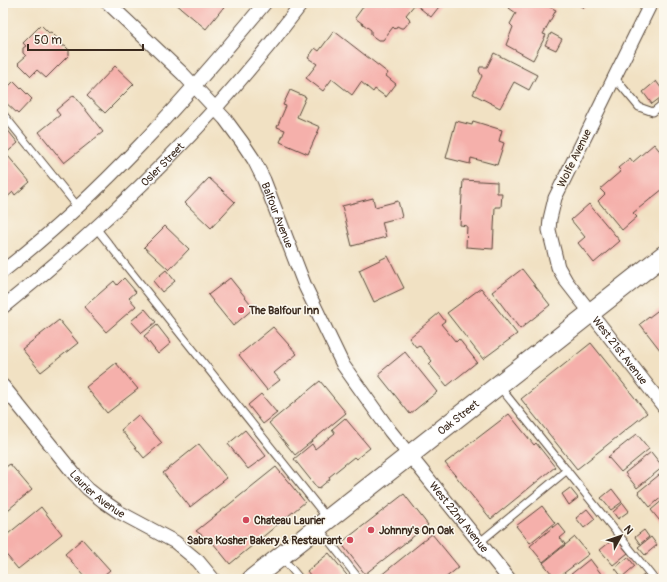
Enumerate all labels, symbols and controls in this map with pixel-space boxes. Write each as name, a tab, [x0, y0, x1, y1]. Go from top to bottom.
scale bar	[28, 26, 143, 52]
text: 50 m	[34, 33, 62, 48]
street label: Wolfe Avenue	[555, 126, 594, 190]
street label: Osler Street	[138, 140, 187, 189]
street label: Balfour Avenue	[258, 180, 296, 250]
place label: The Balfour Inn	[248, 304, 319, 317]
marker: The Balfour Inn	[236, 305, 246, 315]
street label: West 21st Avenue	[589, 314, 650, 388]
street label: Oak Street	[435, 397, 482, 438]
street label: Laurier Avenue	[67, 468, 128, 521]
street label: West 22nd Avenue	[426, 479, 491, 556]
place label: Chateau Laurier	[254, 514, 326, 527]
marker: Chateau Laurier	[241, 515, 251, 525]
north arrow	[601, 516, 641, 556]
text: N	[621, 523, 636, 537]
place label: Johnny's On Oak	[379, 524, 454, 537]
marker: Johnny's On Oak	[366, 525, 376, 535]
place label: Sabra Kosher Bakery & Restaurant	[187, 534, 343, 547]
marker: Sabra Kosher Bakery & Restaurant	[345, 535, 355, 545]

